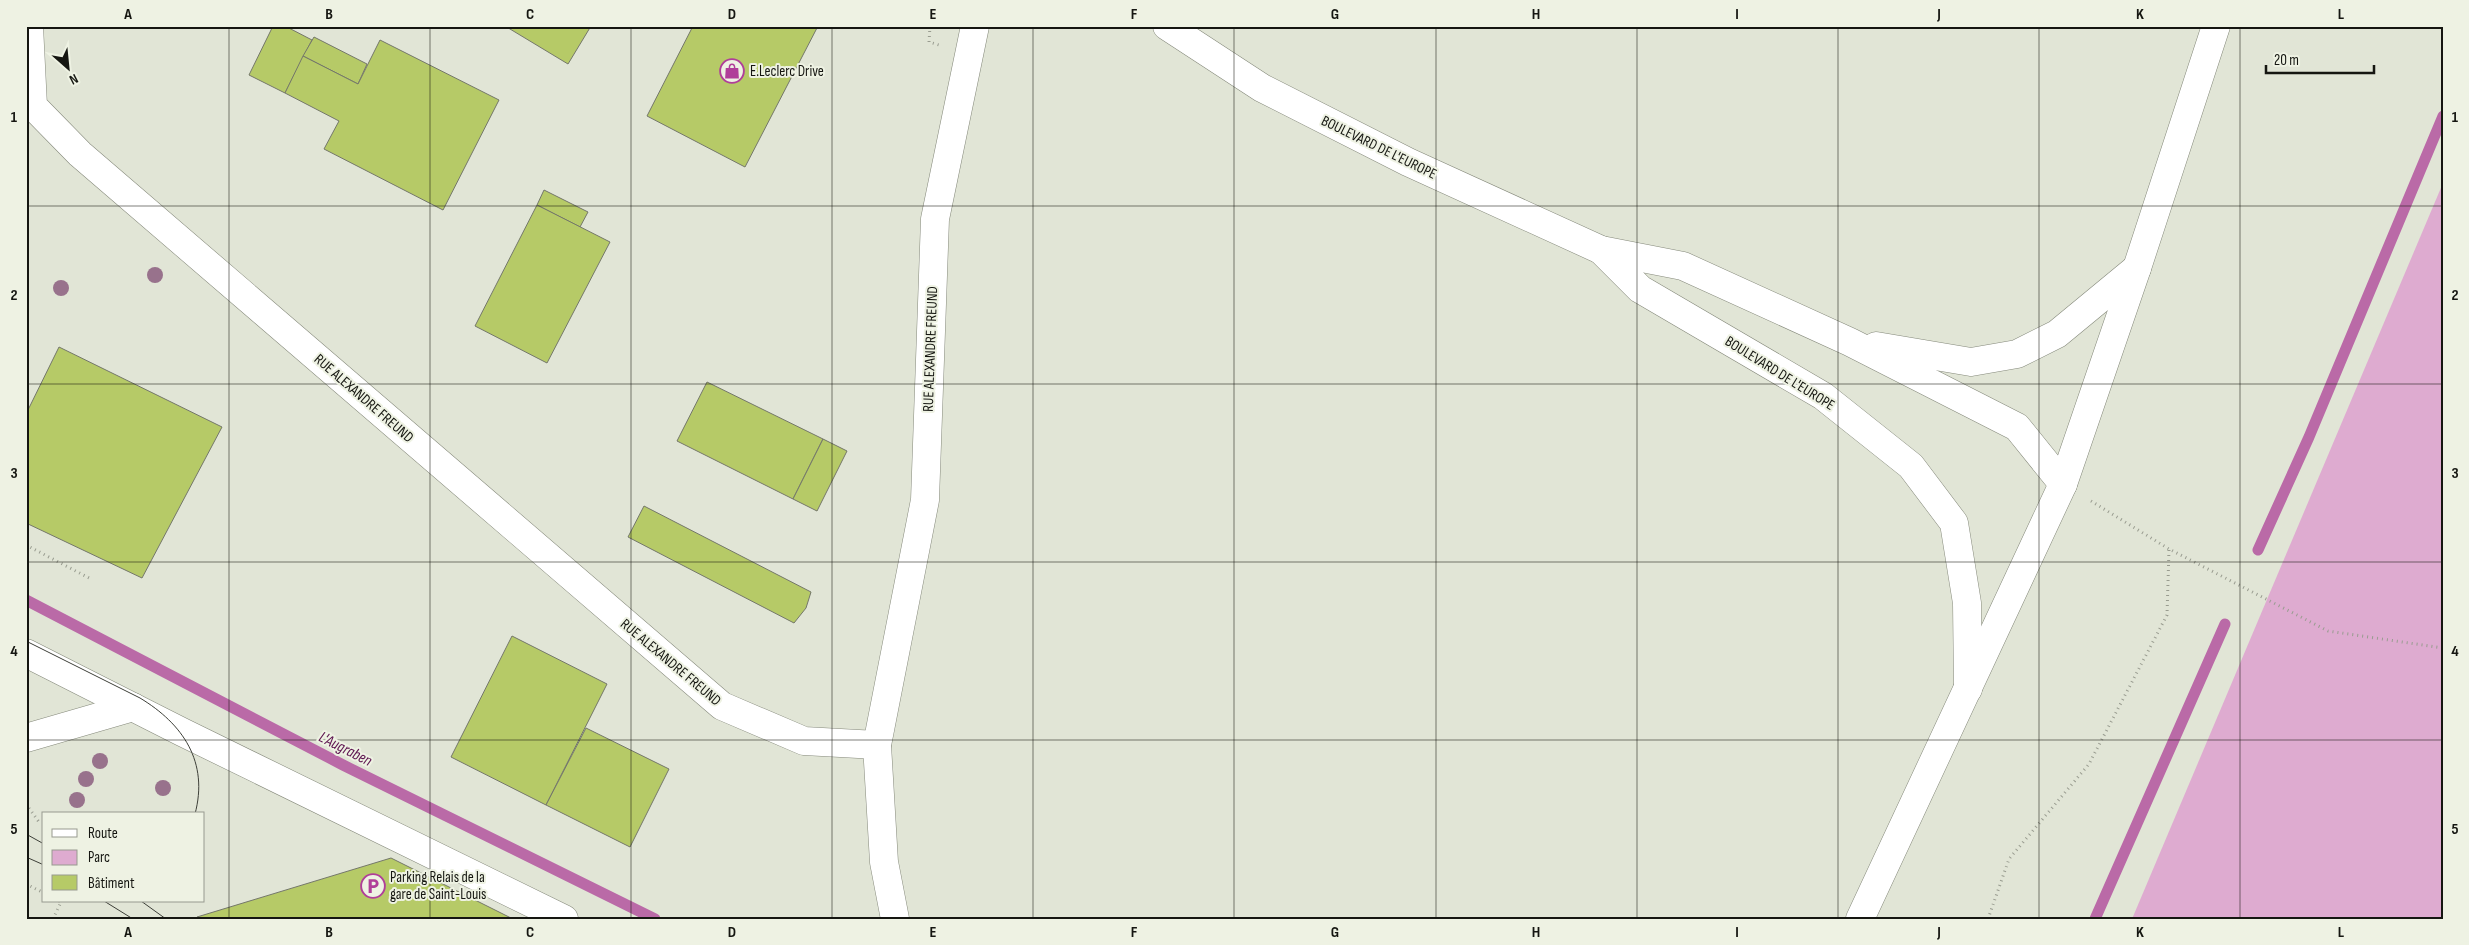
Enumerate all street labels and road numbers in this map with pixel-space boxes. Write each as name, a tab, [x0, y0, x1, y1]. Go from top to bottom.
street label: BOULEVARD DE L'EUROPE	[1318, 111, 1440, 184]
street label: RUE ALEXANDRE FREUND	[919, 286, 942, 412]
street label: BOULEVARD DE L'EUROPE	[1721, 332, 1838, 415]
street label: RUE ALEXANDRE FREUND	[310, 350, 417, 447]
street label: RUE ALEXANDRE FREUND	[616, 615, 725, 710]

